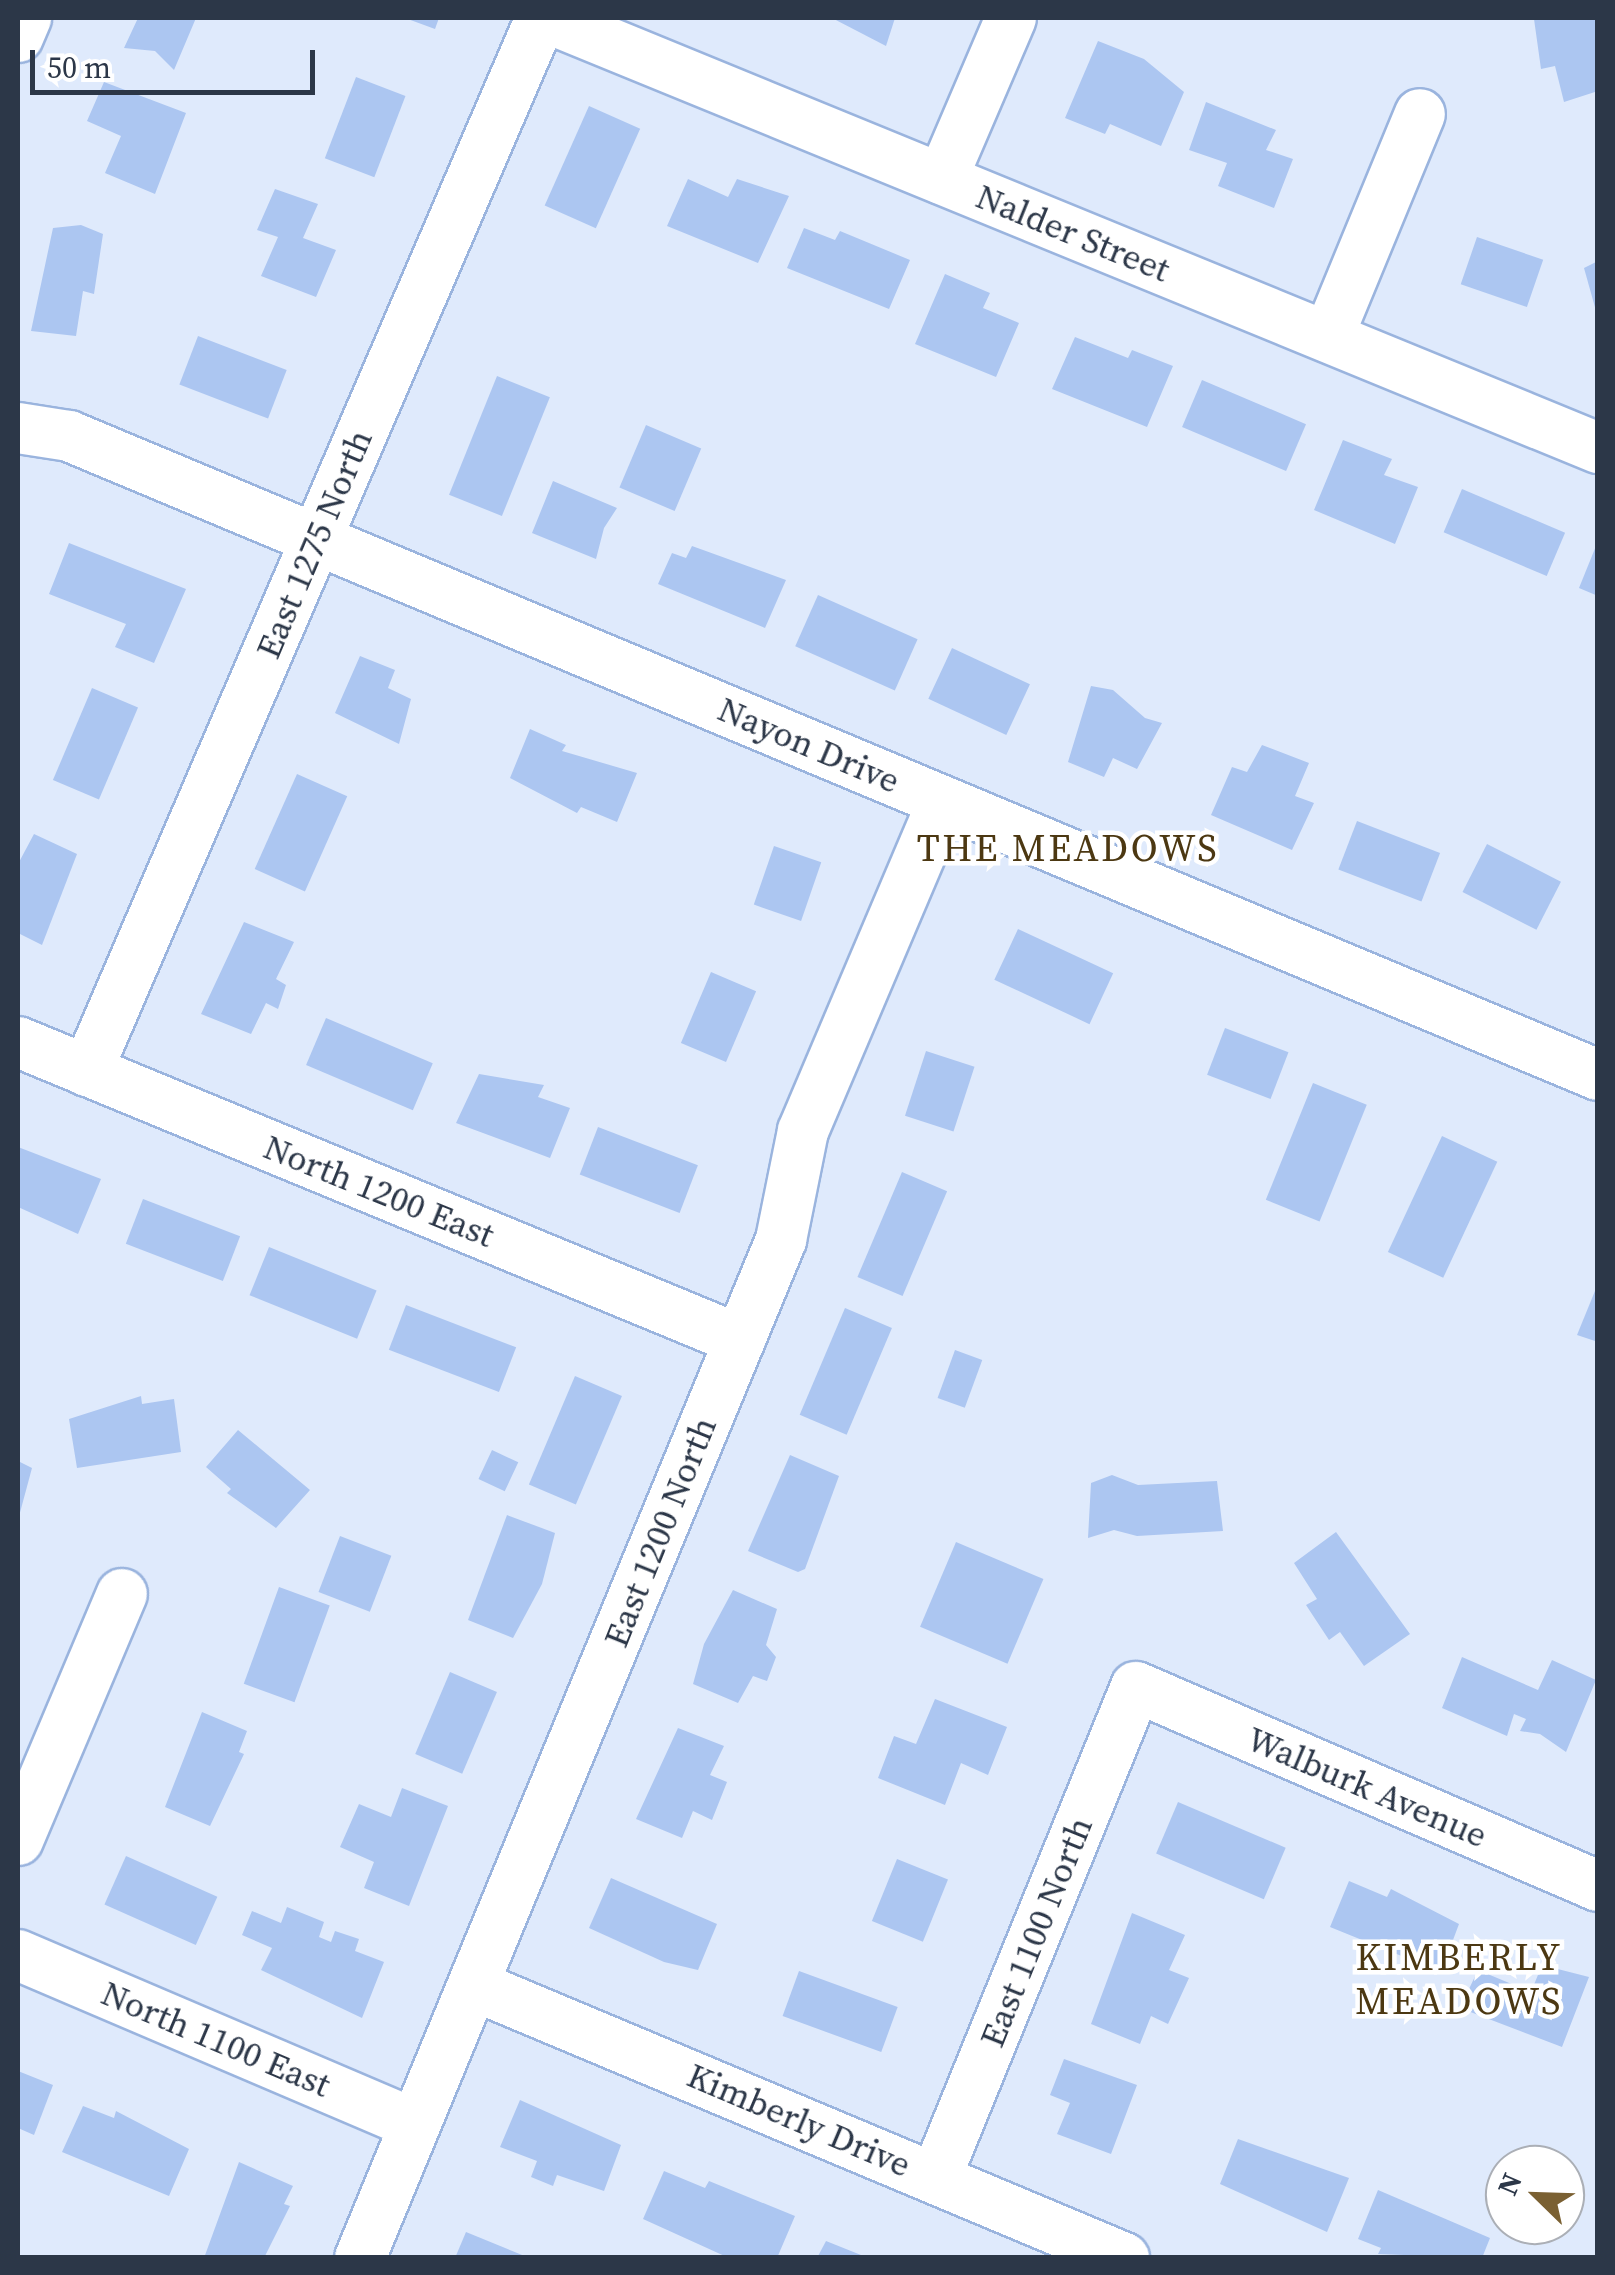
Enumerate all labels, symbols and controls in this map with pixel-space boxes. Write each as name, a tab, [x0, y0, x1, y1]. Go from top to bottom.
scale bar	[35, 30, 320, 92]
text: 50 m	[47, 47, 111, 88]
street label: Nalder Street	[970, 175, 1176, 291]
street label: East 1275 North	[247, 423, 381, 665]
street label: Nayon Drive	[712, 688, 906, 802]
district label: THE MEADOWS	[917, 826, 1219, 872]
street label: North 1200 East	[258, 1126, 500, 1256]
street label: East 1200 North	[595, 1411, 725, 1653]
street label: Walburk Avenue	[1241, 1718, 1493, 1856]
street label: East 1100 North	[971, 1811, 1101, 2053]
district label: KIMBERLY MEADOWS	[1355, 1935, 1563, 2025]
street label: North 1100 East	[95, 1972, 337, 2106]
street label: Kimberly Drive	[681, 2054, 917, 2186]
north arrow	[1485, 2145, 1585, 2245]
text: N	[1488, 2167, 1531, 2201]

